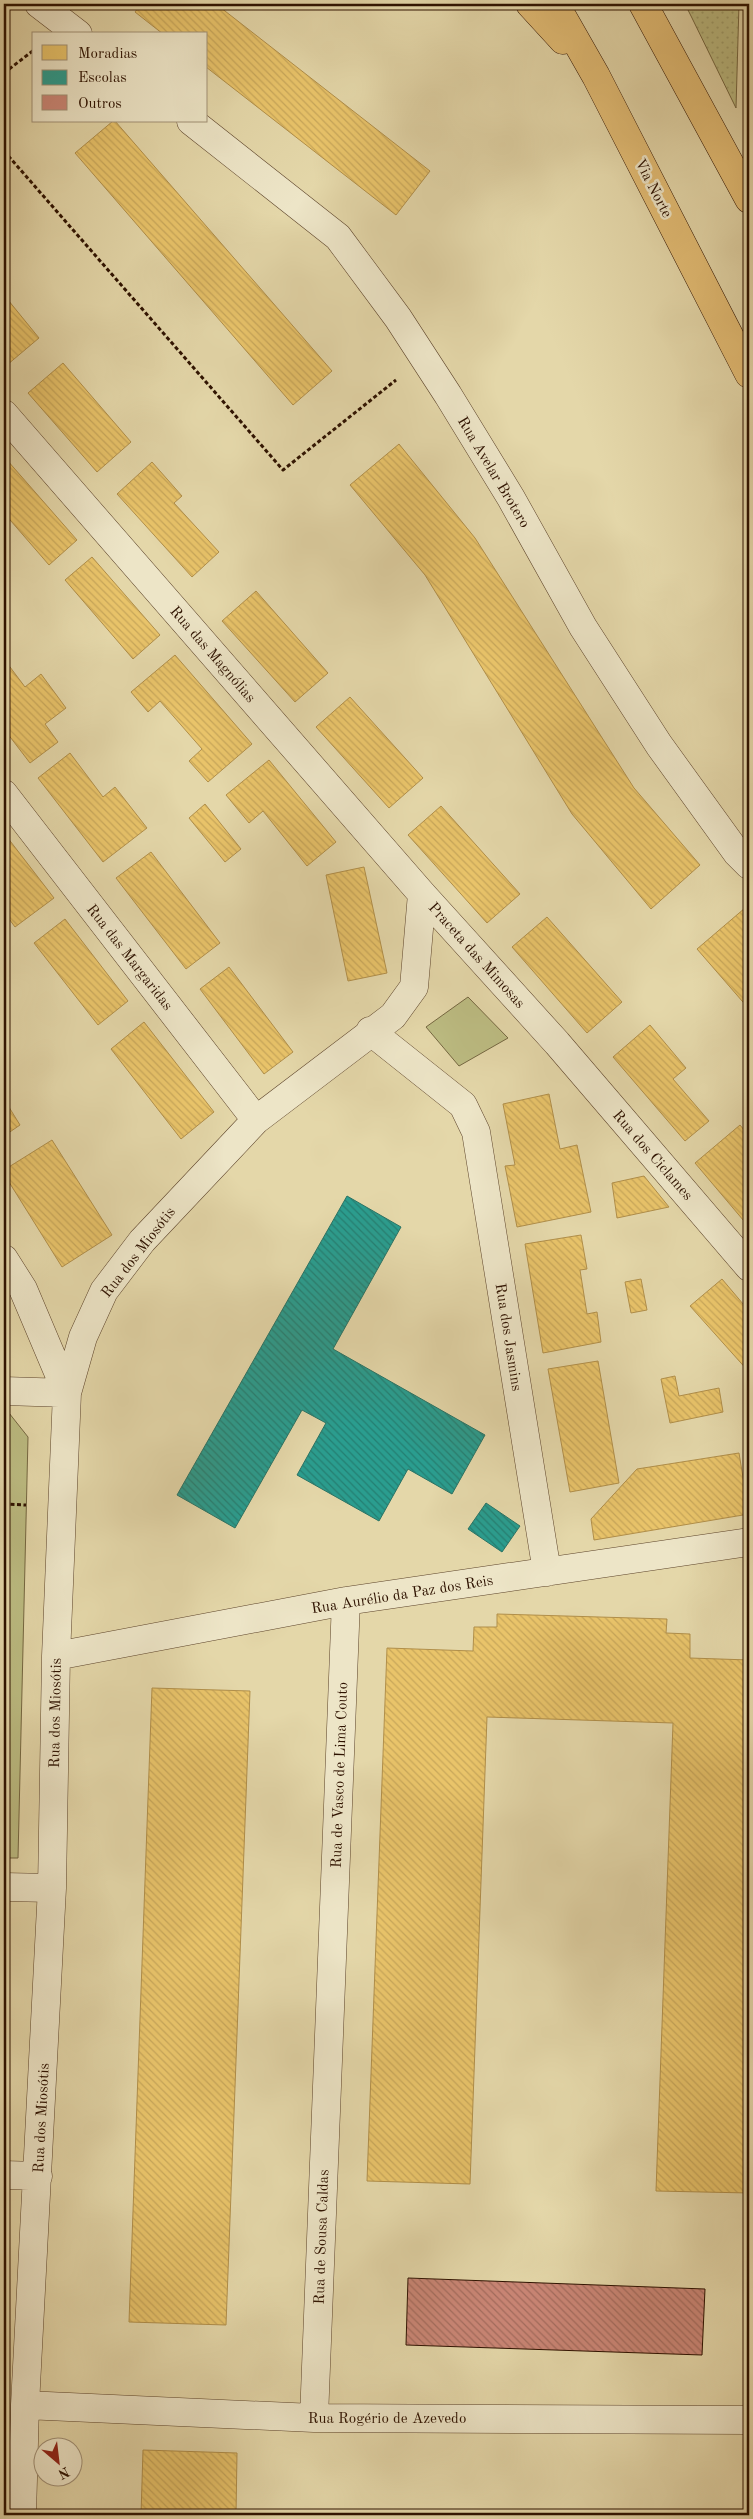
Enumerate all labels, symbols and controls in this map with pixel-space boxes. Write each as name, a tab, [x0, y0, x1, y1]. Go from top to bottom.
legend	[32, 32, 208, 122]
text: Moradias	[78, 47, 137, 62]
text: Escolas	[78, 71, 127, 86]
text: Outros	[78, 97, 122, 112]
street label: Via Norte	[631, 157, 674, 221]
street label: Rua Avelar Brotero	[454, 415, 532, 531]
street label: Rua das Magnólias	[166, 604, 258, 706]
street label: Praceta das Mimosas	[425, 900, 527, 1012]
street label: Rua das Margaridas	[83, 902, 175, 1014]
street label: Rua dos Ciclames	[609, 1108, 695, 1204]
street label: Rua dos Miosótis	[99, 1205, 179, 1301]
street label: Rua dos Jasmins	[492, 1282, 523, 1392]
street label: Rua Aurélio da Paz dos Reis	[310, 1574, 494, 1617]
street label: Rua dos Miosótis	[48, 1658, 65, 1768]
street label: Rua de Vasco de Lima Couto	[330, 1682, 351, 1869]
street label: Rua dos Miosótis	[32, 2063, 53, 2173]
street label: Rua de Sousa Caldas	[313, 2169, 332, 2305]
street label: Rua Rogério de Azevedo	[308, 2412, 466, 2427]
north arrow	[32, 2436, 82, 2486]
text: N	[55, 2464, 72, 2481]

